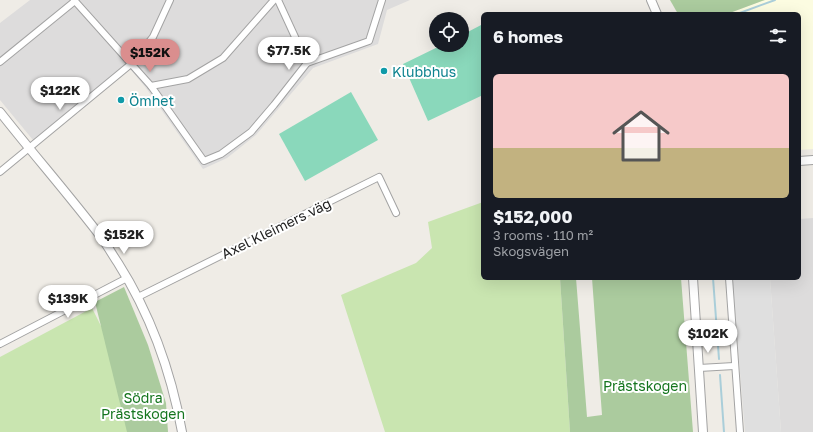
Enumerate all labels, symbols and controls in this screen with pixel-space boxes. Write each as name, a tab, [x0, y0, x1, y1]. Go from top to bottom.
map controls	[429, 12, 469, 52]
button: locate	[429, 12, 469, 52]
icon: filters	[767, 25, 789, 47]
text: 6 homes	[493, 26, 563, 47]
pin: $77.5K	[256, 37, 322, 71]
pin: $152K	[122, 39, 178, 73]
text: $77.5K	[267, 42, 311, 58]
text: $152K	[130, 44, 170, 60]
place label: Klubbhus	[392, 63, 456, 80]
marker: Klubbhus	[379, 66, 389, 76]
pin: $122K	[32, 77, 88, 111]
text: $122K	[40, 82, 80, 98]
place label: Ömhet	[129, 92, 174, 109]
marker: Ömhet	[116, 95, 126, 105]
icon: home	[605, 100, 677, 172]
street label: Axel Kleimers väg	[218, 194, 334, 262]
text: $152,000	[493, 206, 572, 227]
pin: $152K	[96, 221, 152, 255]
text: $152K	[104, 226, 144, 242]
text: 3 rooms · 110 m²	[493, 227, 593, 243]
text: Skogsvägen	[493, 243, 569, 259]
pin: $139K	[40, 285, 96, 319]
text: $139K	[47, 290, 89, 306]
pin: $102K	[680, 320, 736, 354]
text: $102K	[687, 325, 729, 341]
park label: Prästskogen	[603, 377, 687, 394]
park label: Södra Prästskogen	[101, 389, 185, 422]

